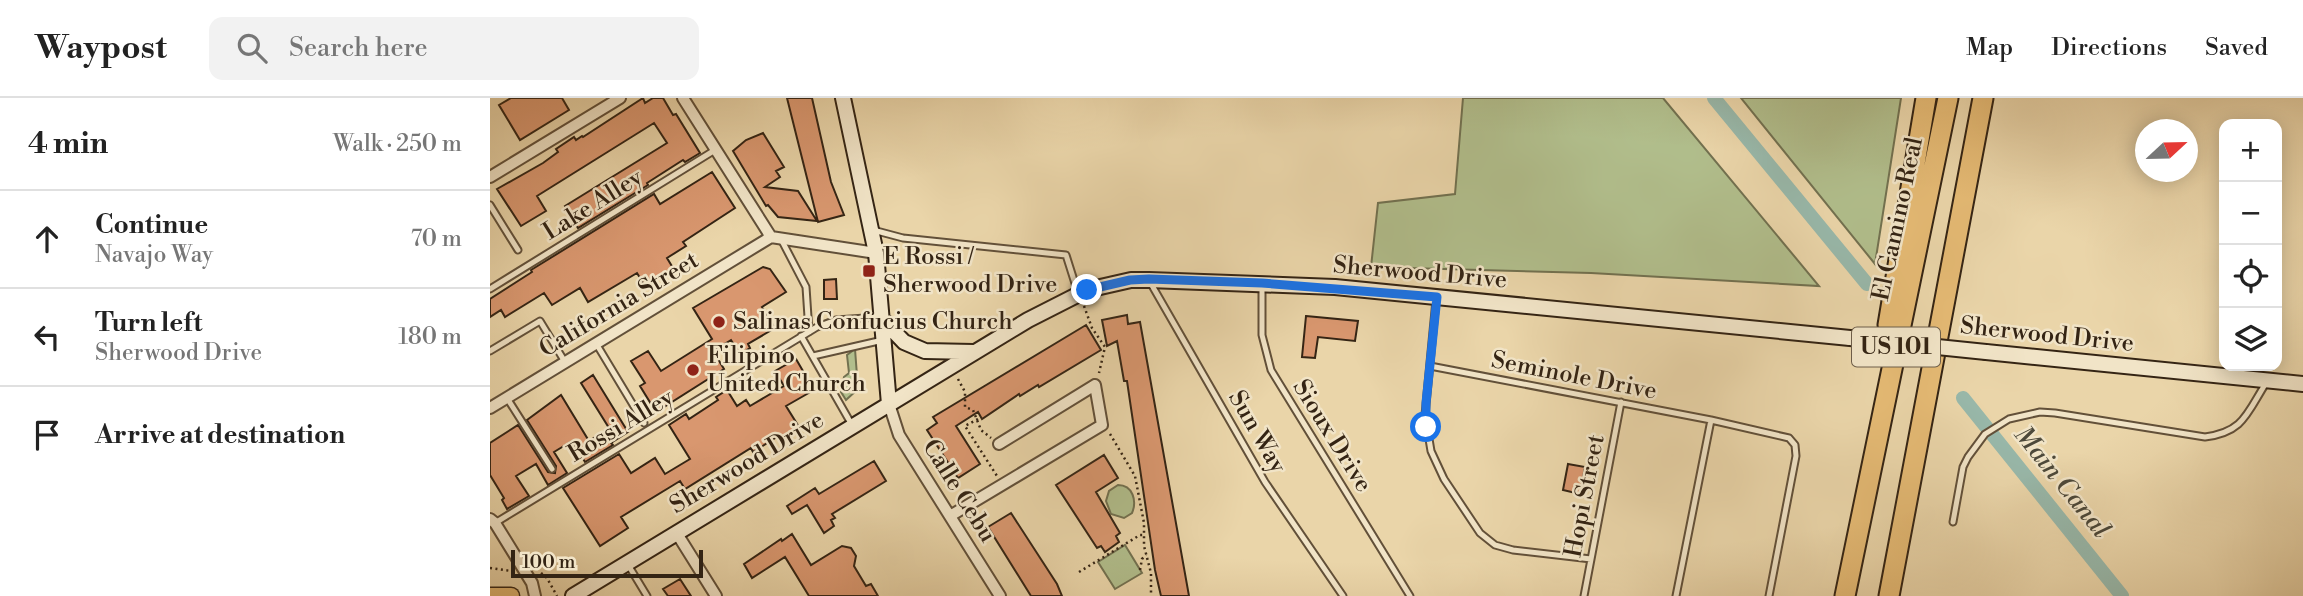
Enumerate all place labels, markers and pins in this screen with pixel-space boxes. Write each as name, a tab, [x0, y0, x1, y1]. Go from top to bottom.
place label: E Rossi / Sherwood Drive	[883, 242, 1057, 300]
marker: E Rossi / Sherwood Drive	[861, 263, 877, 279]
place label: Salinas Confucius Church	[733, 307, 1012, 337]
marker: Salinas Confucius Church	[711, 314, 727, 330]
place label: Filipino United Church	[707, 341, 866, 399]
marker: Filipino United Church	[685, 362, 701, 378]

